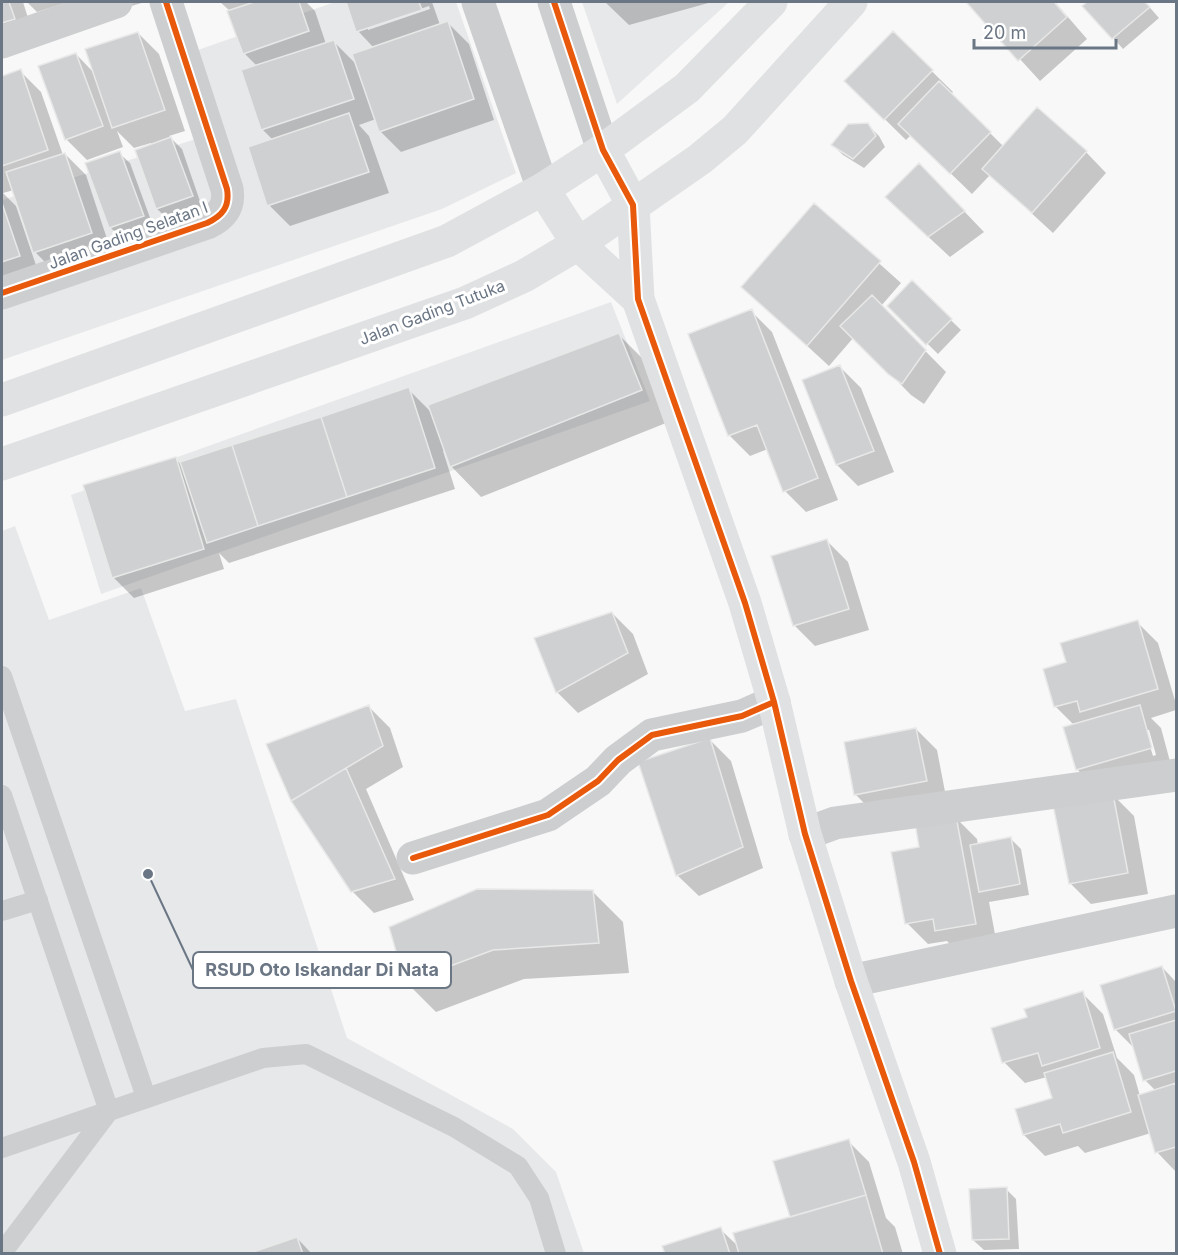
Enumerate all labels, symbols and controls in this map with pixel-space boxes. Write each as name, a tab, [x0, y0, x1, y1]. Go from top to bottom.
scale bar	[974, 12, 1116, 50]
text: 20 m	[983, 22, 1026, 43]
street label: Jalan Gading Selatan I	[46, 197, 210, 273]
street label: Jalan Gading Tutuka	[356, 275, 508, 349]
callout: RSUD Oto Iskandar Di Nata	[193, 952, 451, 988]
text: RSUD Oto Iskandar Di Nata	[205, 959, 439, 980]

